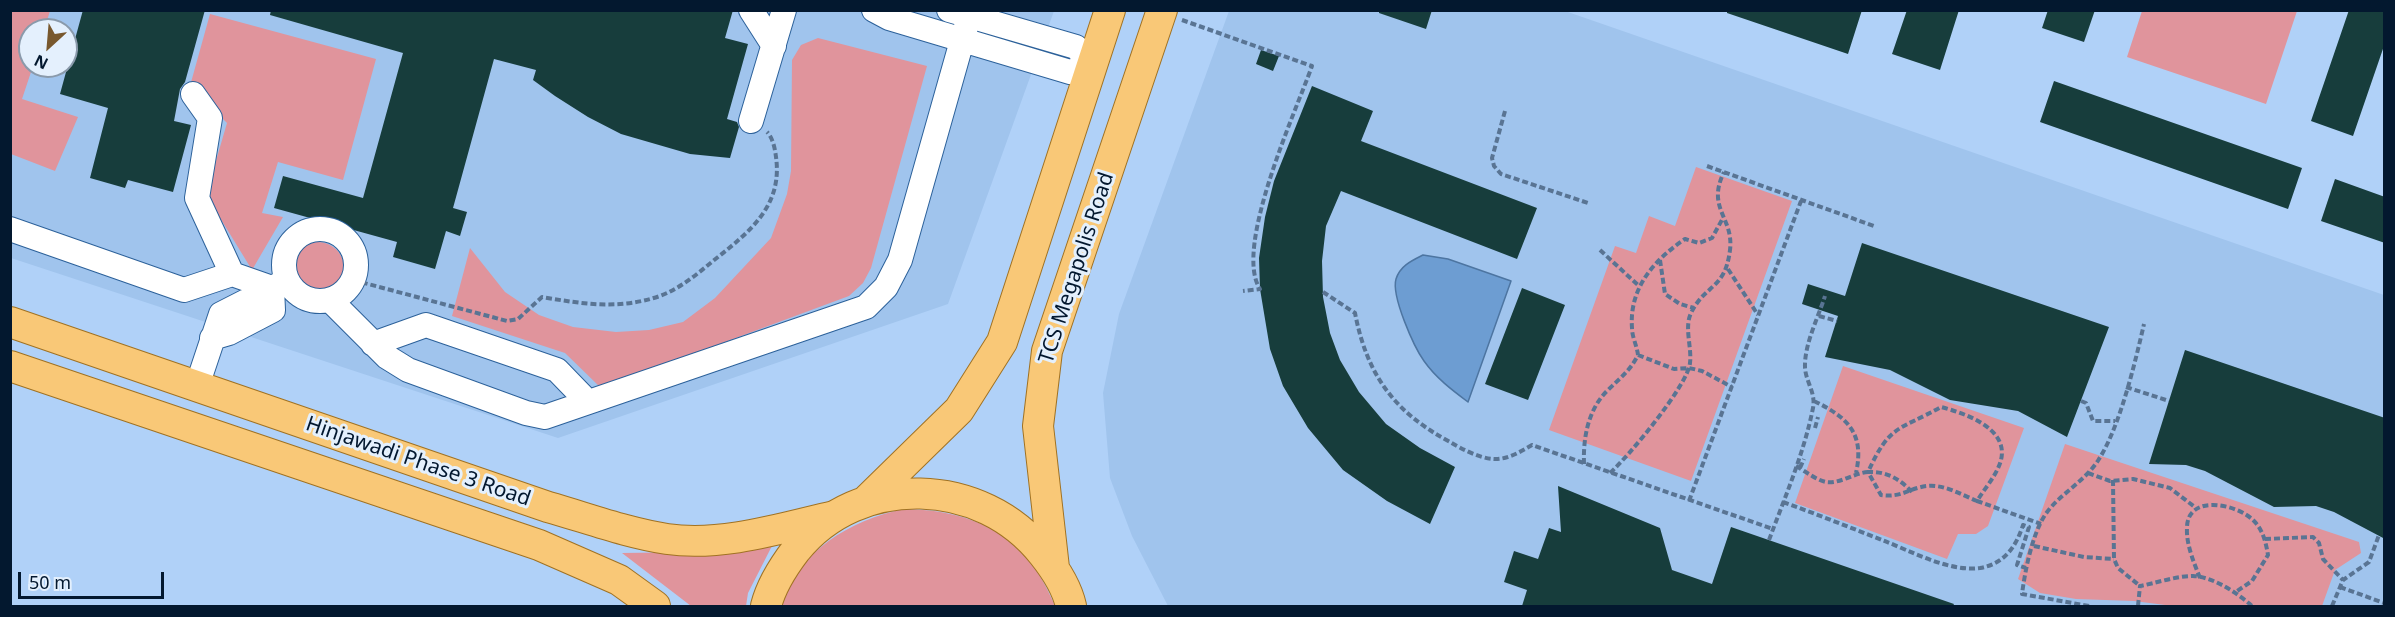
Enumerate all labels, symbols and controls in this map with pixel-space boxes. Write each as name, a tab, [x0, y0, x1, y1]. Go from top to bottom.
north arrow	[18, 18, 78, 78]
text: N	[30, 50, 52, 75]
street label: TCS Megapolis Road	[1034, 169, 1120, 367]
street label: Hinjawadi Phase 3 Road	[302, 412, 534, 512]
scale bar	[21, 560, 166, 598]
text: 50 m	[29, 570, 71, 594]

